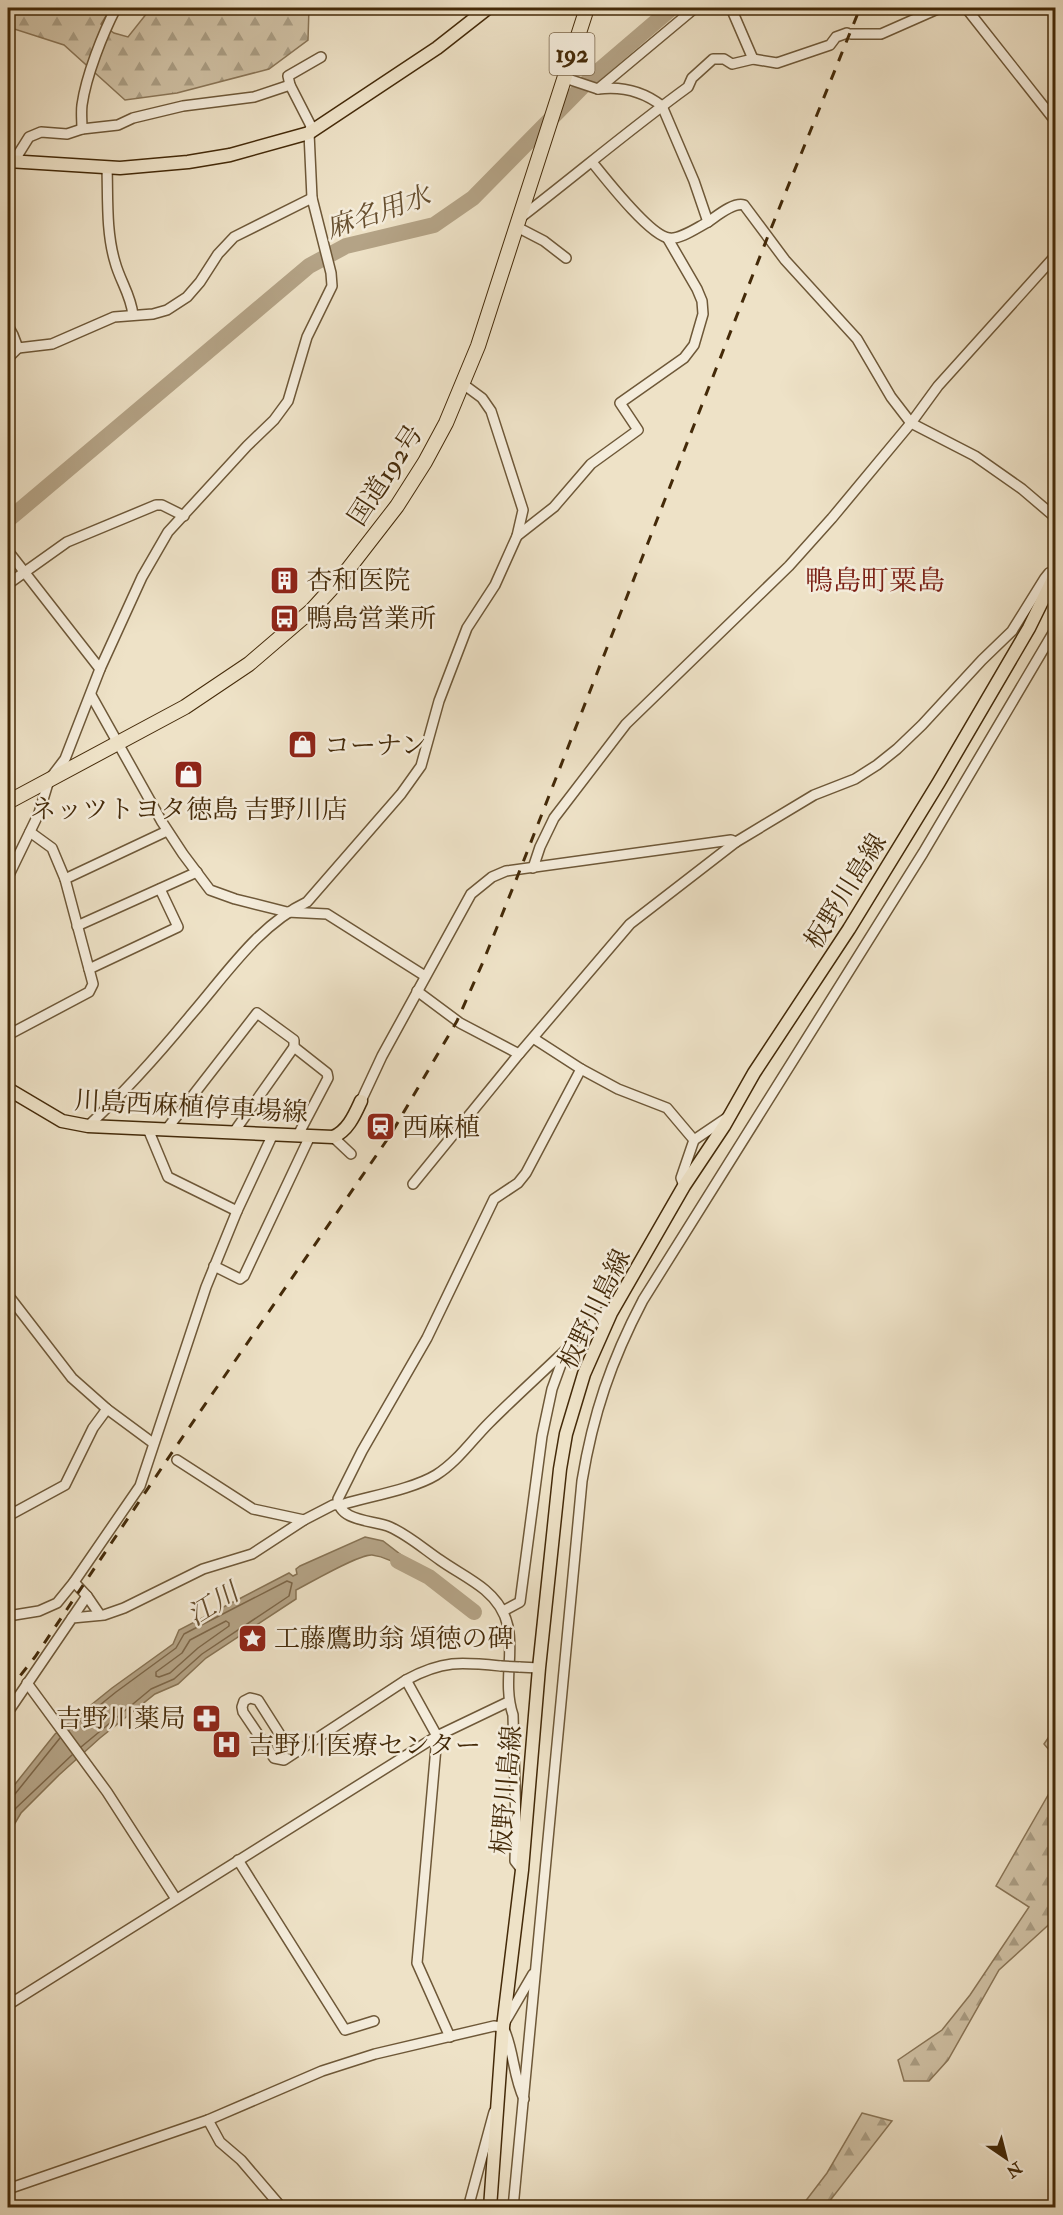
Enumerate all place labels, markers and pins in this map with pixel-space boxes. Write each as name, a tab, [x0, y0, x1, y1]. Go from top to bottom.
building icon: 杏和医院	[269, 564, 301, 596]
place label: 杏和医院	[306, 565, 410, 597]
bus stop icon: 鴨島営業所	[269, 602, 301, 634]
place label: 鴨島営業所	[306, 603, 436, 635]
shop icon: コーナン	[287, 729, 319, 761]
place label: コーナン	[324, 730, 427, 762]
shop icon: ネッツトヨタ徳島 吉野川店	[173, 759, 205, 791]
place label: ネッツトヨタ徳島 吉野川店	[30, 794, 348, 826]
station icon: 西麻植	[365, 1111, 397, 1143]
place label: 西麻植	[402, 1112, 480, 1144]
place icon: 工藤鷹助翁 頌徳の碑	[237, 1622, 269, 1654]
place label: 工藤鷹助翁 頌徳の碑	[274, 1623, 513, 1655]
pharmacy icon: 吉野川薬局	[191, 1702, 223, 1734]
place label: 吉野川薬局	[56, 1703, 186, 1735]
hospital icon: 吉野川医療センター	[211, 1729, 243, 1761]
place label: 吉野川医療センター	[248, 1730, 481, 1762]

